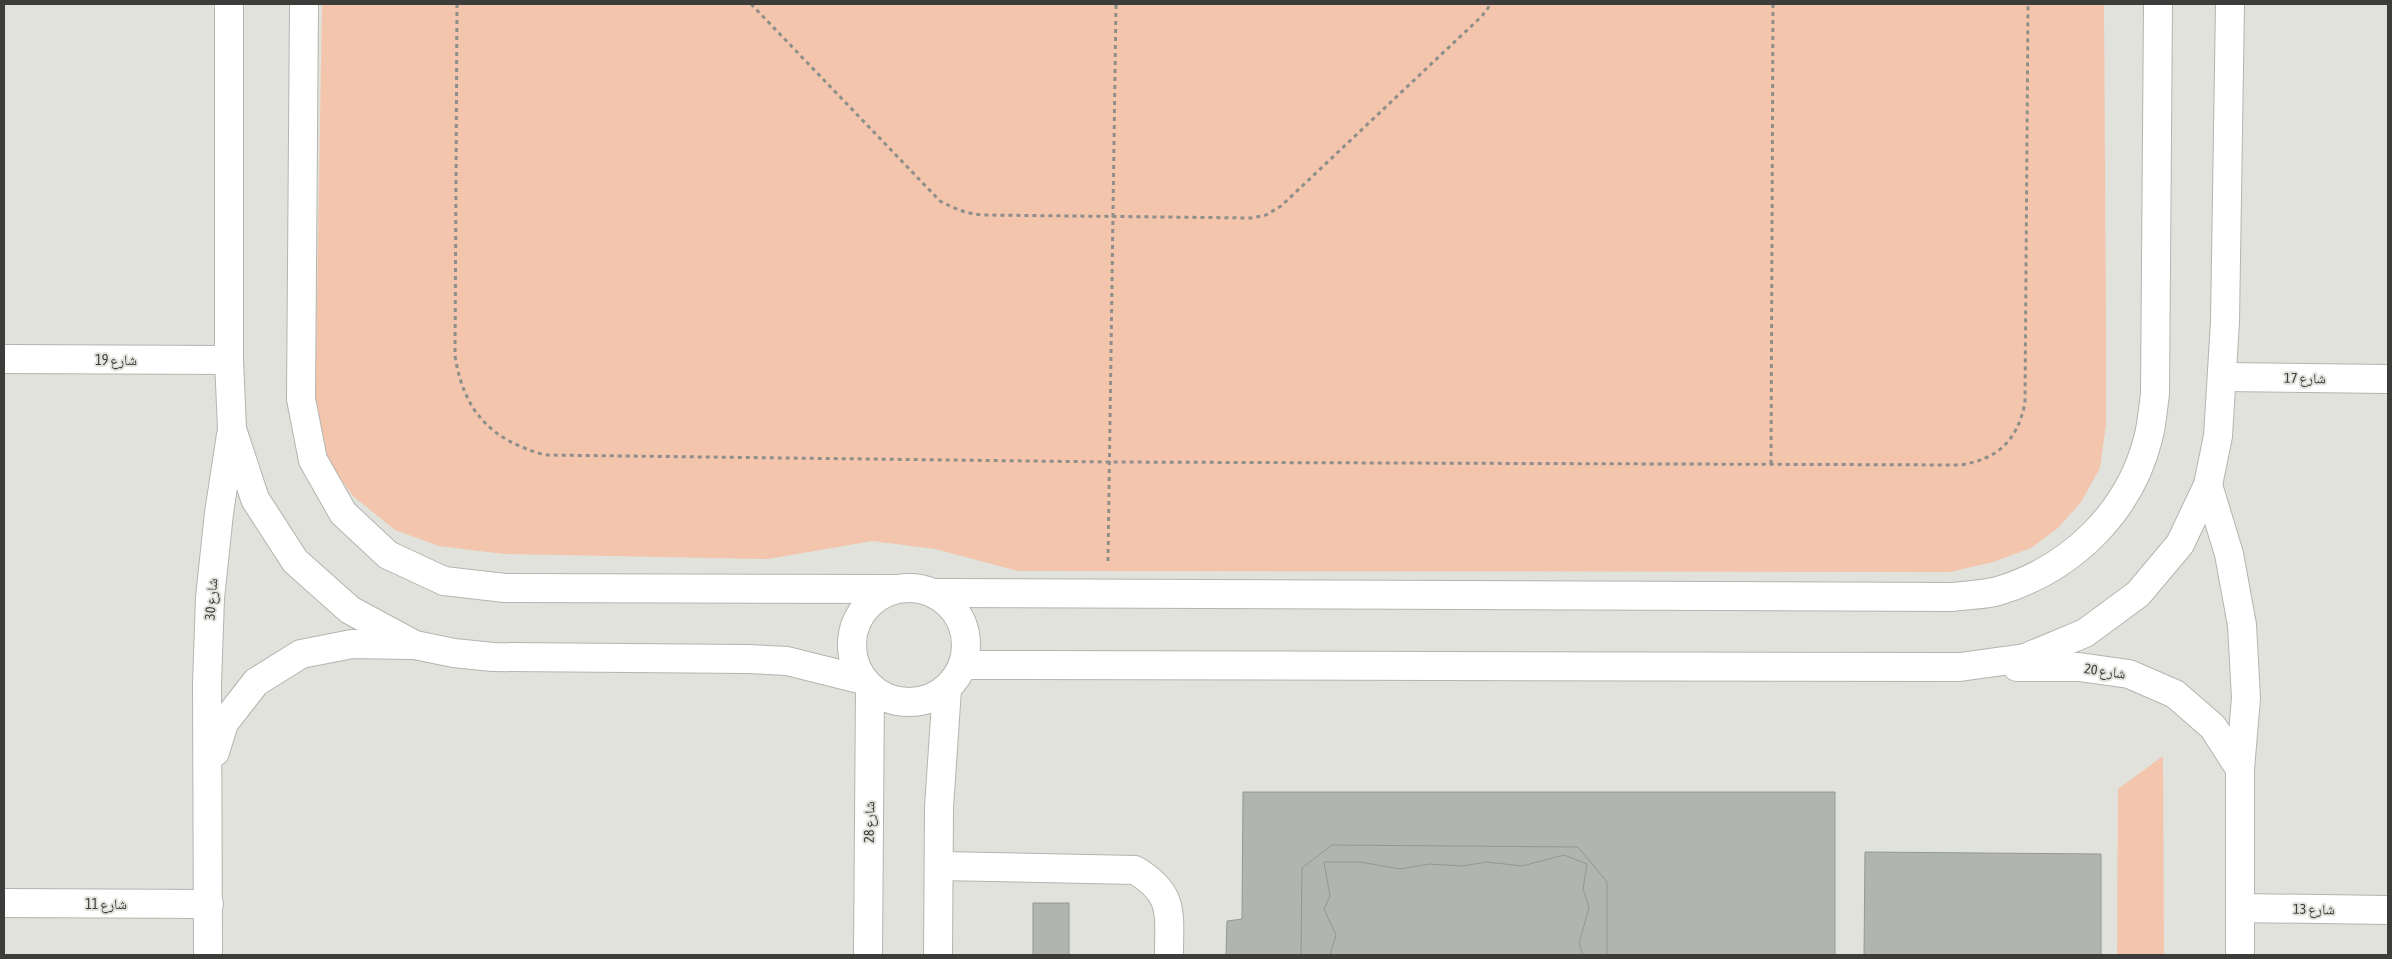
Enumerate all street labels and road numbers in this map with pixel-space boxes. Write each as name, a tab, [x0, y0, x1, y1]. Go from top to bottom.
street label: شارع 19	[95, 352, 137, 370]
street label: شارع 17	[2284, 370, 2326, 388]
street label: شارع 30	[202, 578, 222, 621]
street label: شارع 20	[2083, 660, 2127, 684]
street label: شارع 28	[861, 801, 879, 843]
street label: شارع 11	[85, 896, 127, 914]
street label: شارع 13	[2293, 901, 2335, 919]

